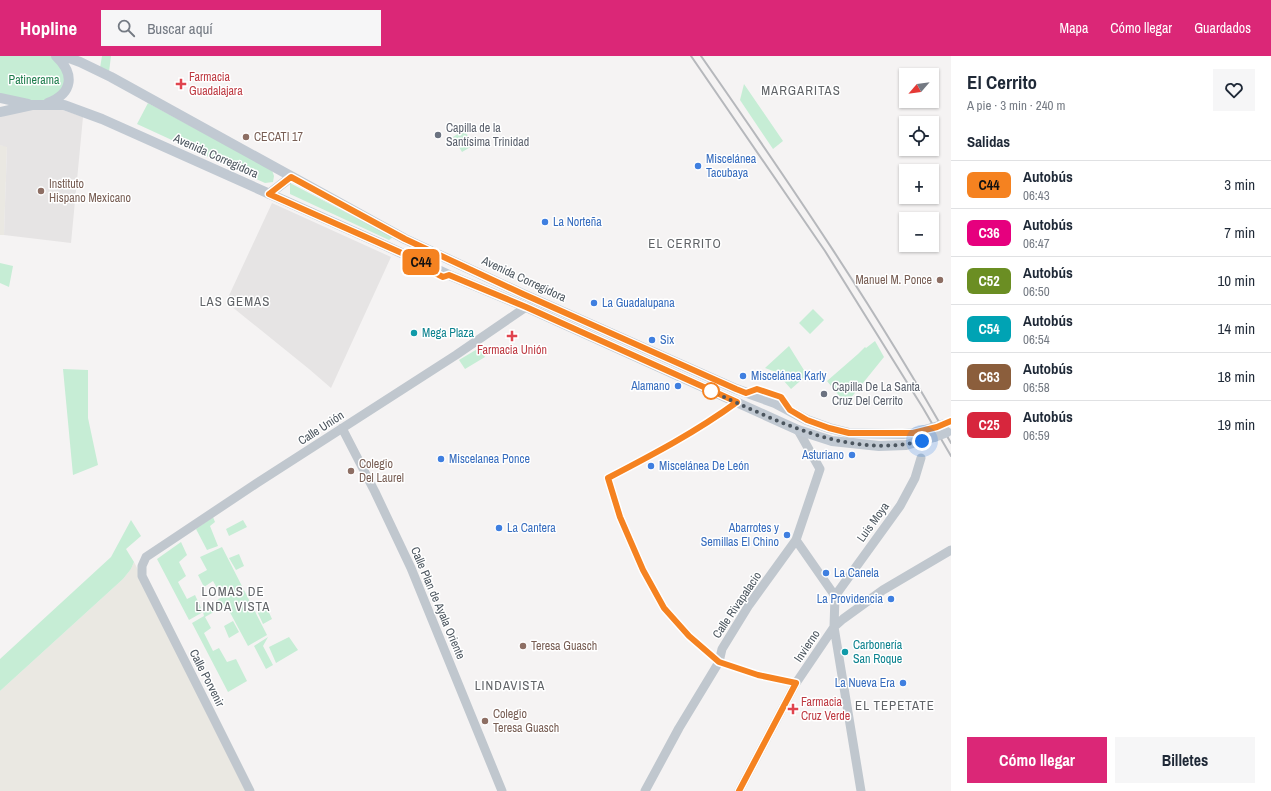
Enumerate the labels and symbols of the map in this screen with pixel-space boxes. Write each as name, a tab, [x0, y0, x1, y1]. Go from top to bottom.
north arrow	[899, 68, 939, 108]
place label: Farmacia Guadalajara	[189, 69, 243, 99]
park label: Patinerama	[9, 72, 60, 88]
marker: Farmacia Guadalajara	[176, 79, 186, 89]
district label: MARGARITAS	[761, 82, 841, 99]
place label: Capilla de la Santísima Trinidad	[446, 120, 529, 150]
place label: CECATI 17	[254, 129, 304, 145]
street label: Avenida Corregidora	[170, 130, 261, 182]
marker: Capilla de la Santísima Trinidad	[433, 130, 443, 140]
marker: CECATI 17	[241, 132, 251, 142]
place label: Miscelánea Tacubaya	[706, 151, 757, 181]
marker: Miscelánea Tacubaya	[693, 161, 703, 171]
place label: Instituto Hispano Mexicano	[49, 176, 131, 206]
marker: Instituto Hispano Mexicano	[36, 186, 46, 196]
place label: La Norteña	[553, 214, 602, 230]
marker: La Norteña	[540, 217, 550, 227]
district label: EL CERRITO	[648, 235, 722, 252]
line badge: C44	[398, 249, 444, 275]
street label: Avenida Corregidora	[478, 252, 569, 306]
place label: Manuel M. Ponce	[855, 272, 932, 288]
marker: Manuel M. Ponce	[935, 275, 945, 285]
district label: LAS GEMAS	[200, 293, 270, 310]
place label: La Guadalupana	[602, 295, 675, 311]
marker: La Guadalupana	[589, 298, 599, 308]
place label: Mega Plaza	[422, 325, 474, 341]
marker: Mega Plaza	[409, 328, 419, 338]
marker: Farmacia Unión	[507, 331, 517, 341]
place label: Six	[660, 332, 674, 348]
marker: Six	[647, 335, 657, 345]
place label: Farmacia Unión	[477, 342, 547, 358]
place label: Miscelánea Karly	[751, 368, 827, 384]
marker: Miscelánea Karly	[738, 371, 748, 381]
place label: Alamano	[630, 378, 670, 394]
place label: Capilla De La Santa Cruz Del Cerrito	[832, 379, 921, 409]
marker: Alamano	[673, 381, 683, 391]
unlabelled marker	[702, 382, 720, 400]
marker: Capilla De La Santa Cruz Del Cerrito	[819, 389, 829, 399]
street label: Calle Unión	[295, 407, 347, 449]
your location	[912, 431, 932, 451]
place label: Asturiano	[801, 447, 844, 463]
marker: Asturiano	[847, 450, 857, 460]
place label: Miscelanea Ponce	[449, 451, 530, 467]
marker: Miscelanea Ponce	[436, 454, 446, 464]
place label: Colegio Del Laurel	[359, 456, 404, 486]
place label: Miscelánea De León	[659, 458, 749, 474]
marker: Miscelánea De León	[646, 461, 656, 471]
marker: Colegio Del Laurel	[346, 466, 356, 476]
street label: Luis Moya	[853, 499, 893, 545]
place label: La Cantera	[507, 520, 556, 536]
place label: Abarrotes y Semillas El Chino	[701, 520, 779, 550]
marker: La Cantera	[494, 523, 504, 533]
marker: Abarrotes y Semillas El Chino	[782, 530, 792, 540]
street label: Calle Plan de Ayala Oriente	[407, 544, 469, 662]
place label: La Canela	[834, 565, 879, 581]
marker: La Canela	[821, 568, 831, 578]
street label: Calle Rivapalacio	[709, 569, 765, 641]
district label: LOMAS DE LINDA VISTA	[196, 583, 270, 615]
place label: La Providencia	[817, 591, 884, 607]
marker: La Providencia	[886, 594, 896, 604]
street label: Invierno	[790, 627, 824, 665]
place label: Carbonería San Roque	[853, 637, 903, 667]
place label: Teresa Guasch	[531, 638, 597, 654]
marker: Teresa Guasch	[518, 641, 528, 651]
street label: Calle Porvenir	[186, 647, 229, 710]
marker: Carbonería San Roque	[840, 647, 850, 657]
place label: La Nueva Era	[835, 675, 896, 691]
district label: LINDAVISTA	[475, 677, 545, 694]
marker: La Nueva Era	[898, 678, 908, 688]
place label: Farmacia Cruz Verde	[801, 694, 850, 724]
district label: EL TEPETATE	[855, 697, 935, 714]
marker: Farmacia Cruz Verde	[788, 704, 798, 714]
place label: Colegio Teresa Guasch	[493, 706, 559, 736]
marker: Colegio Teresa Guasch	[480, 716, 490, 726]

